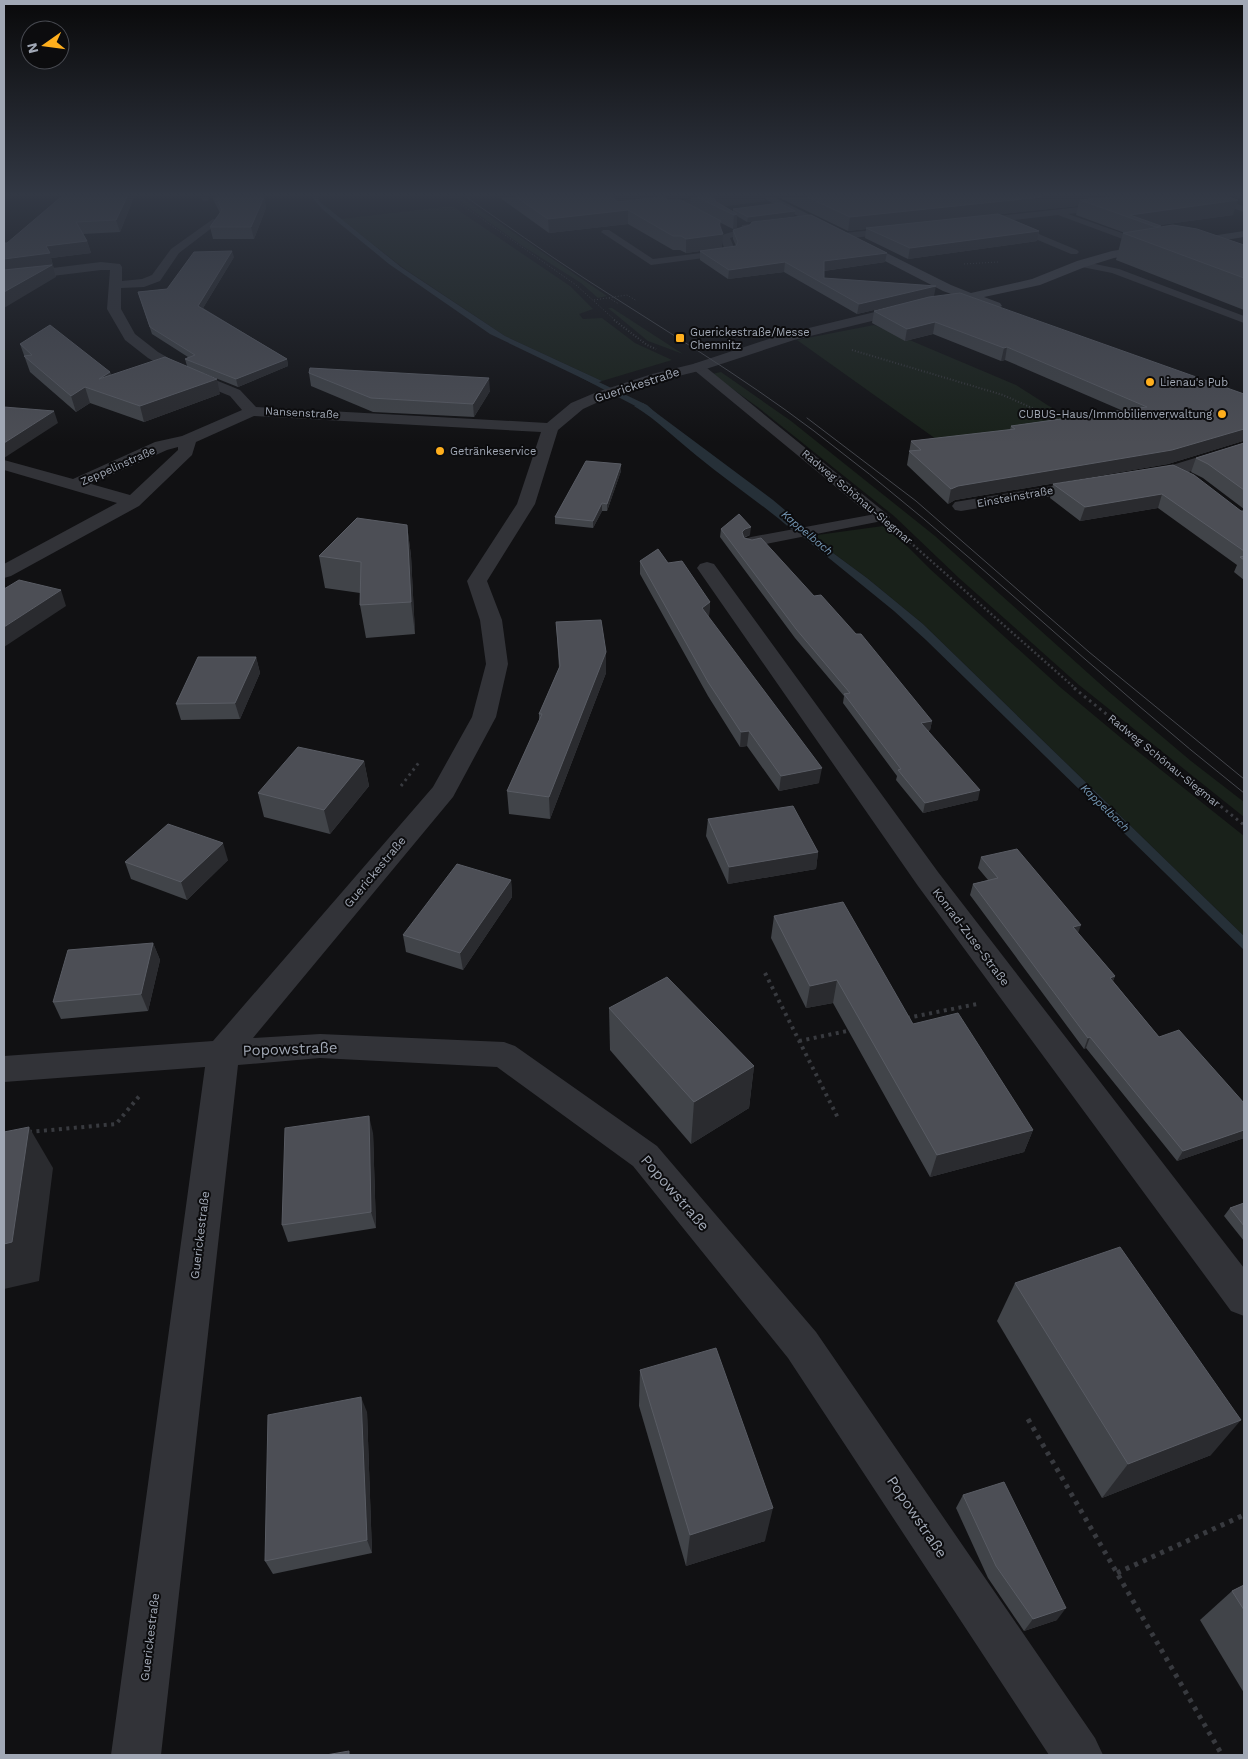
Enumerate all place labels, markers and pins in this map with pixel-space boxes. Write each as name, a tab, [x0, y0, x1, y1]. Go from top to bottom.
place label: Guerickestraße/Messe Chemnitz	[690, 326, 810, 352]
marker: Guerickestraße/Messe Chemnitz	[674, 332, 686, 344]
marker: Lienau's Pub	[1144, 376, 1156, 388]
place label: Lienau's Pub	[1160, 376, 1228, 389]
place label: CUBUS-Haus/Immobilienverwaltung	[1018, 408, 1212, 421]
marker: CUBUS-Haus/Immobilienverwaltung	[1216, 408, 1228, 420]
marker: Getränkeservice	[434, 445, 446, 457]
place label: Getränkeservice	[450, 445, 536, 458]

